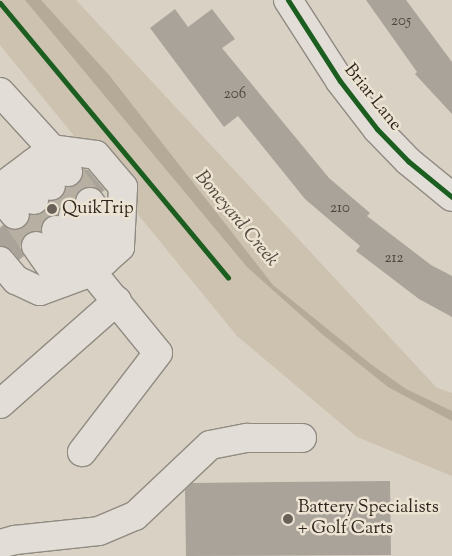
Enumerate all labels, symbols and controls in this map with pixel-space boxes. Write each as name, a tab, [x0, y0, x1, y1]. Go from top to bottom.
house number: 205	[391, 13, 411, 31]
street label: Briar Lane	[338, 60, 406, 136]
house number: 206	[224, 86, 246, 104]
water label: Boneyard Creek	[189, 167, 283, 271]
place label: QuikTrip	[62, 198, 134, 220]
house number: 210	[330, 200, 350, 218]
marker: QuikTrip	[46, 203, 58, 215]
house number: 212	[384, 250, 404, 268]
place label: Battery Specialists + Golf Carts	[298, 498, 439, 540]
marker: Battery Specialists + Golf Carts	[282, 513, 294, 525]

